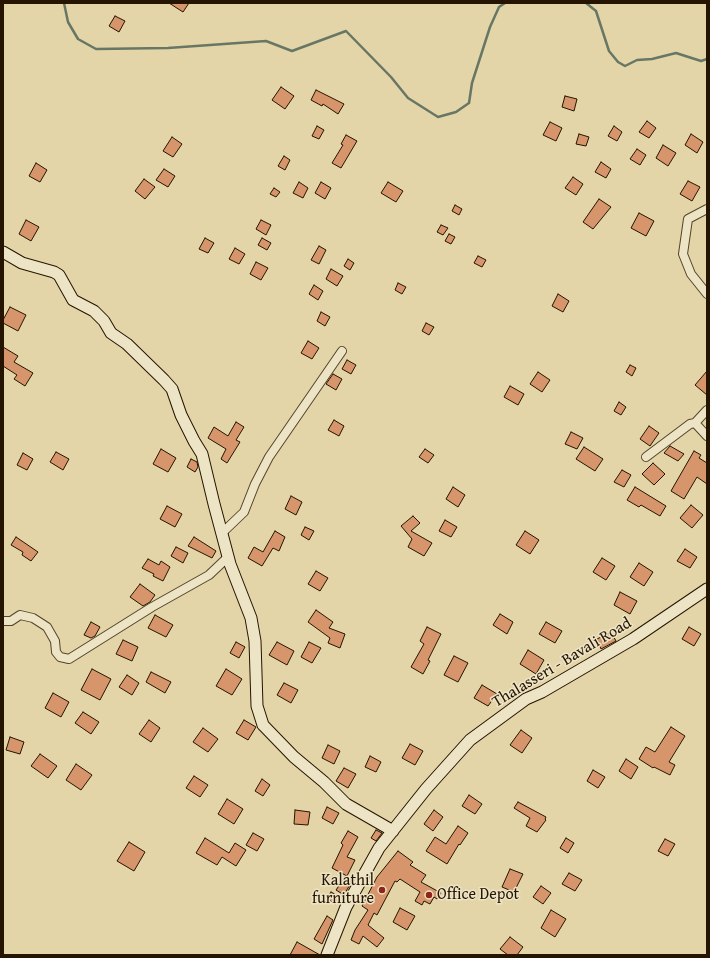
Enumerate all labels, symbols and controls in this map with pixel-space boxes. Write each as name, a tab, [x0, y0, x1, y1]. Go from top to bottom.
street label: Thalasseri - Bavali Road	[489, 614, 635, 712]
place label: Kalathil furniture	[312, 871, 374, 909]
marker: Kalathil furniture	[377, 885, 387, 895]
place label: Office Depot	[437, 885, 519, 905]
marker: Office Depot	[424, 890, 434, 900]

